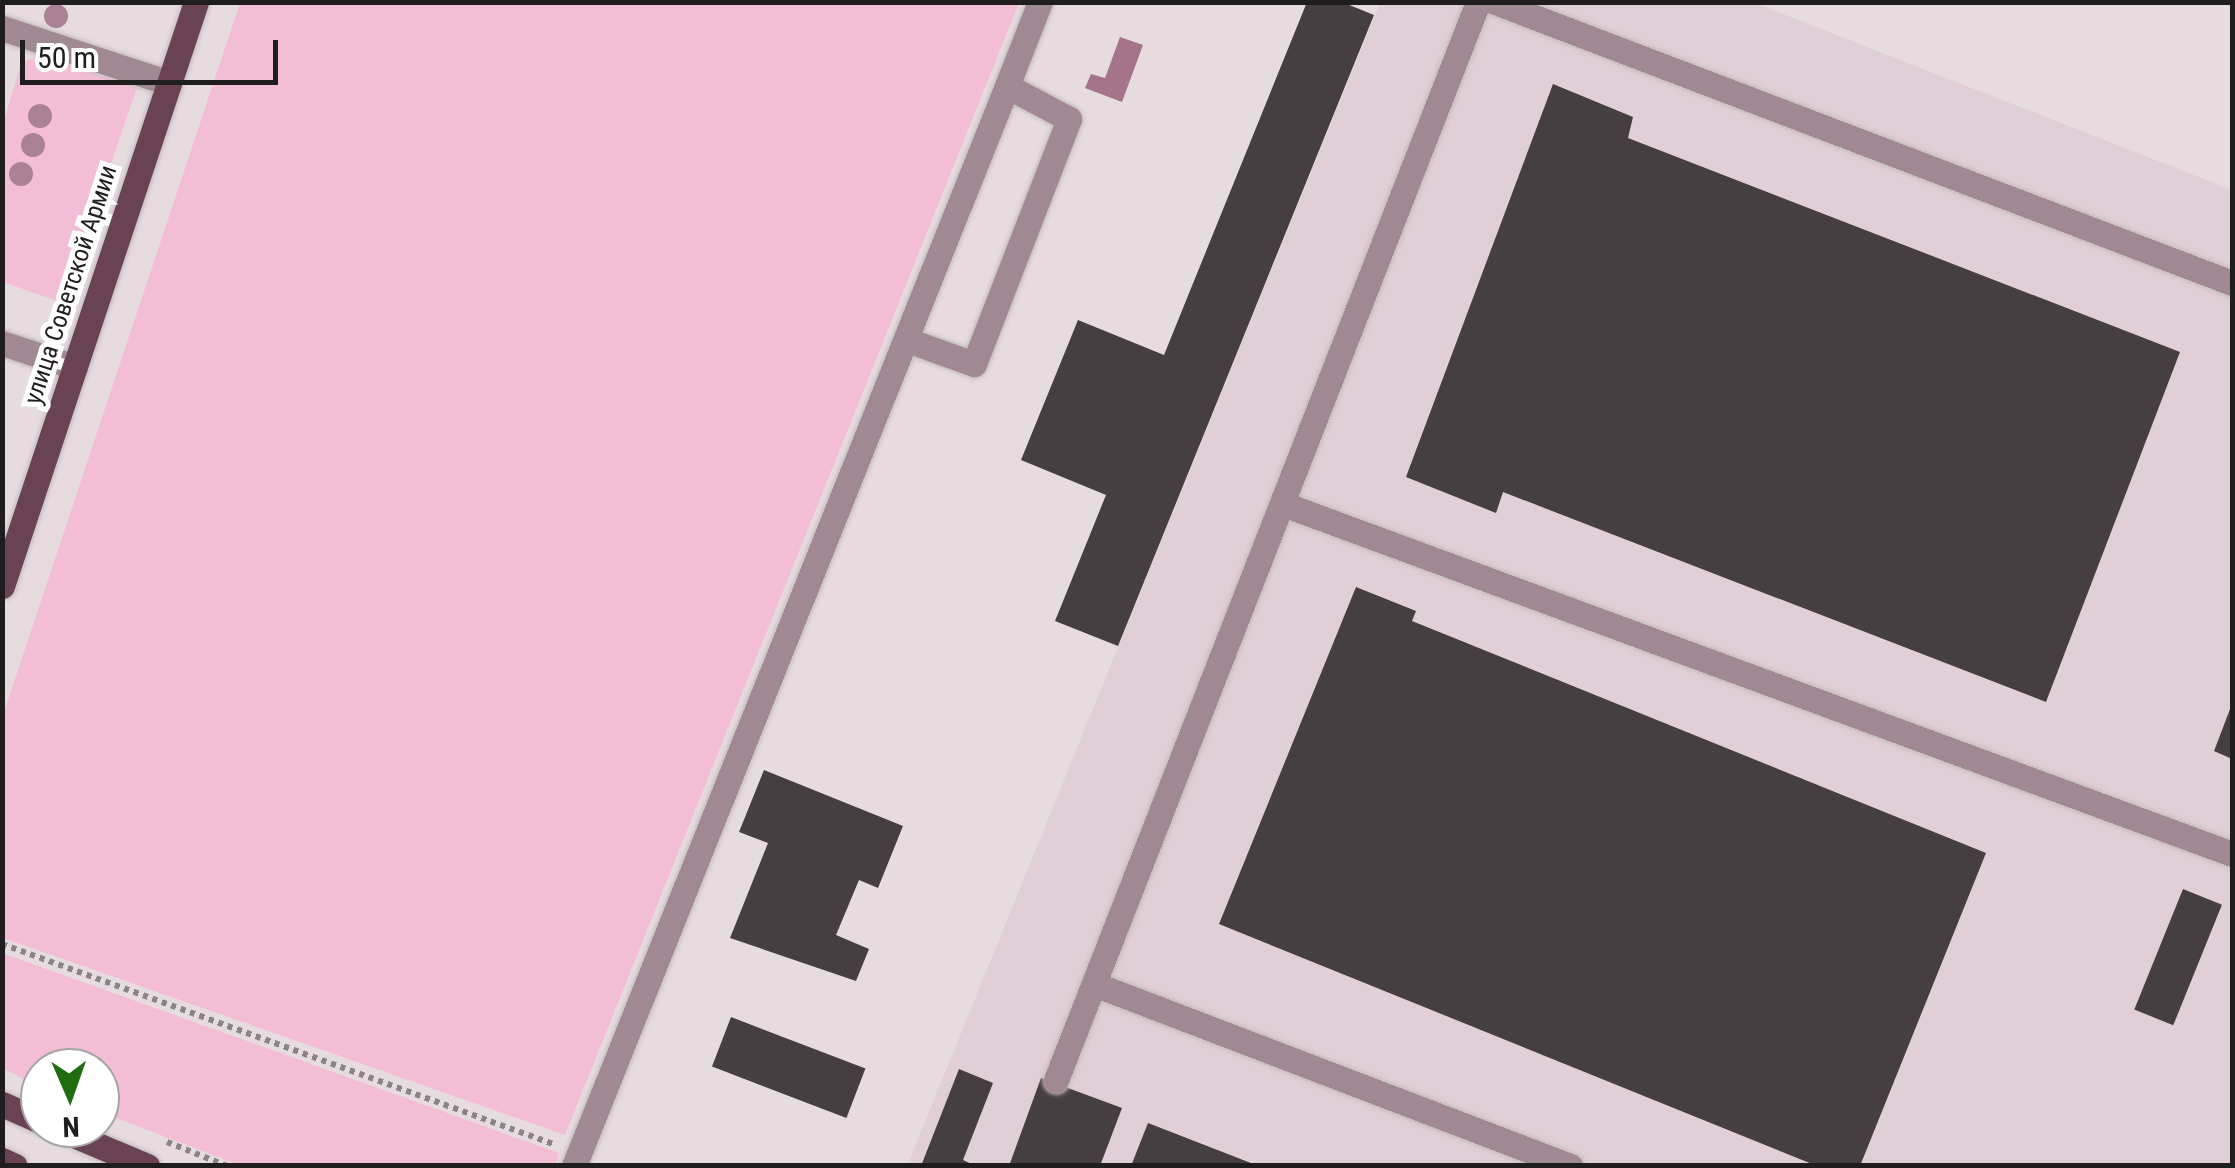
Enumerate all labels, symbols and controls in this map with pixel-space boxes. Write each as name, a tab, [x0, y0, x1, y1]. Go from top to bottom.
scale bar	[25, 20, 282, 82]
text: 50 m	[37, 40, 96, 75]
street label: улица Советской Армии	[18, 162, 124, 408]
north arrow	[20, 1048, 120, 1148]
text: N	[62, 1110, 80, 1143]

